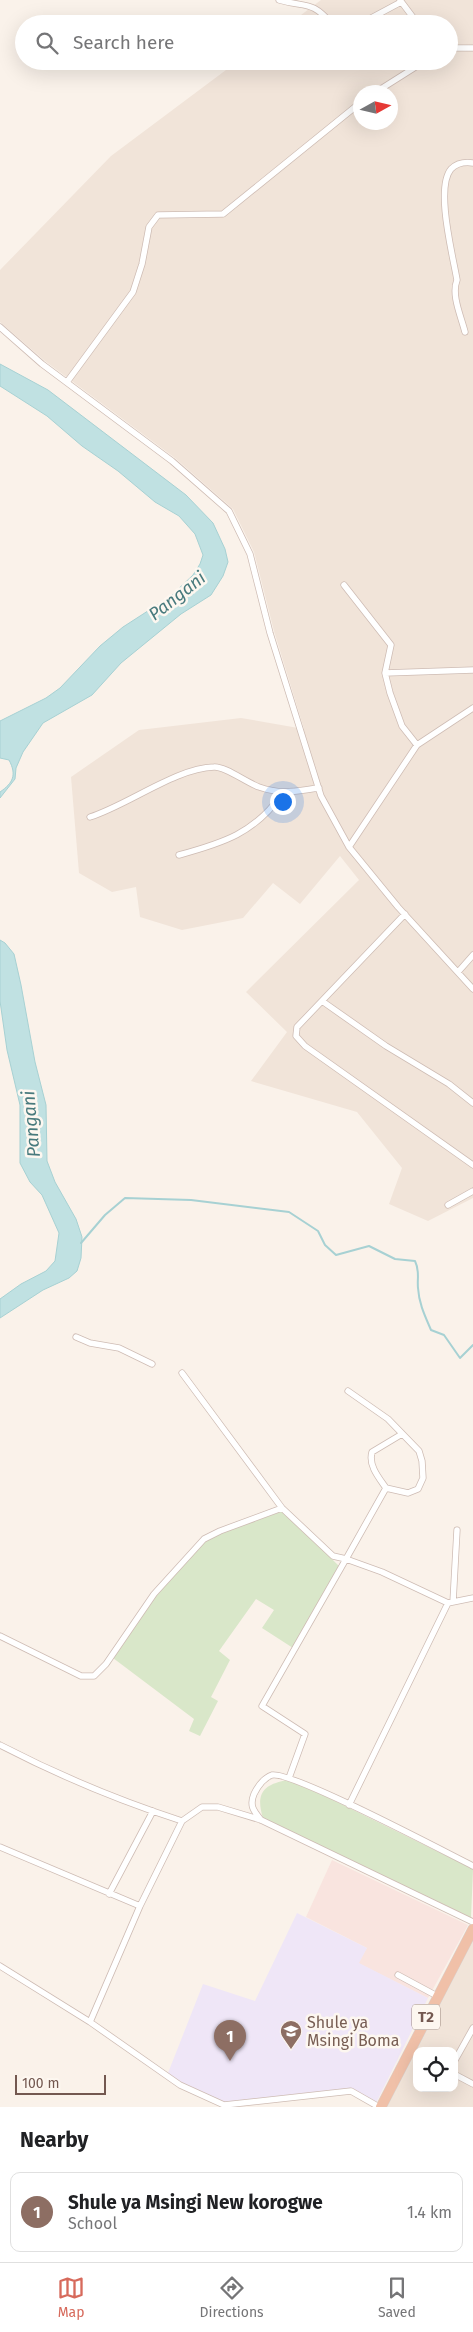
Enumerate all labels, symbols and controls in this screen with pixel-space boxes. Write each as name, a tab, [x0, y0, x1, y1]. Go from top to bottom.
search box	[15, 15, 458, 70]
icon: search	[33, 29, 61, 57]
text: Search here	[73, 31, 174, 54]
north arrow	[353, 85, 398, 130]
water label: Pangani	[144, 567, 210, 625]
your location	[270, 789, 296, 815]
water label: Pangani	[17, 1090, 45, 1158]
road number: T2	[412, 2004, 440, 2030]
place label: Shule ya Msingi Boma	[307, 2013, 399, 2050]
school or university icon: Shule ya Msingi Boma	[279, 2019, 303, 2050]
pin: 1	[214, 2020, 246, 2061]
map controls	[413, 2047, 458, 2092]
button: locate	[413, 2047, 458, 2092]
scale bar	[15, 2072, 106, 2095]
text: 100 m	[22, 2075, 59, 2092]
text: Nearby	[20, 2127, 88, 2153]
text: Shule ya Msingi New korogwe	[68, 2191, 323, 2214]
text: 1	[33, 2203, 41, 2222]
text: 1.4 km	[407, 2203, 452, 2222]
text: School	[68, 2214, 117, 2233]
tab: Map	[57, 2274, 85, 2321]
tab: Directions	[199, 2274, 264, 2321]
tab: Saved	[378, 2274, 416, 2321]

